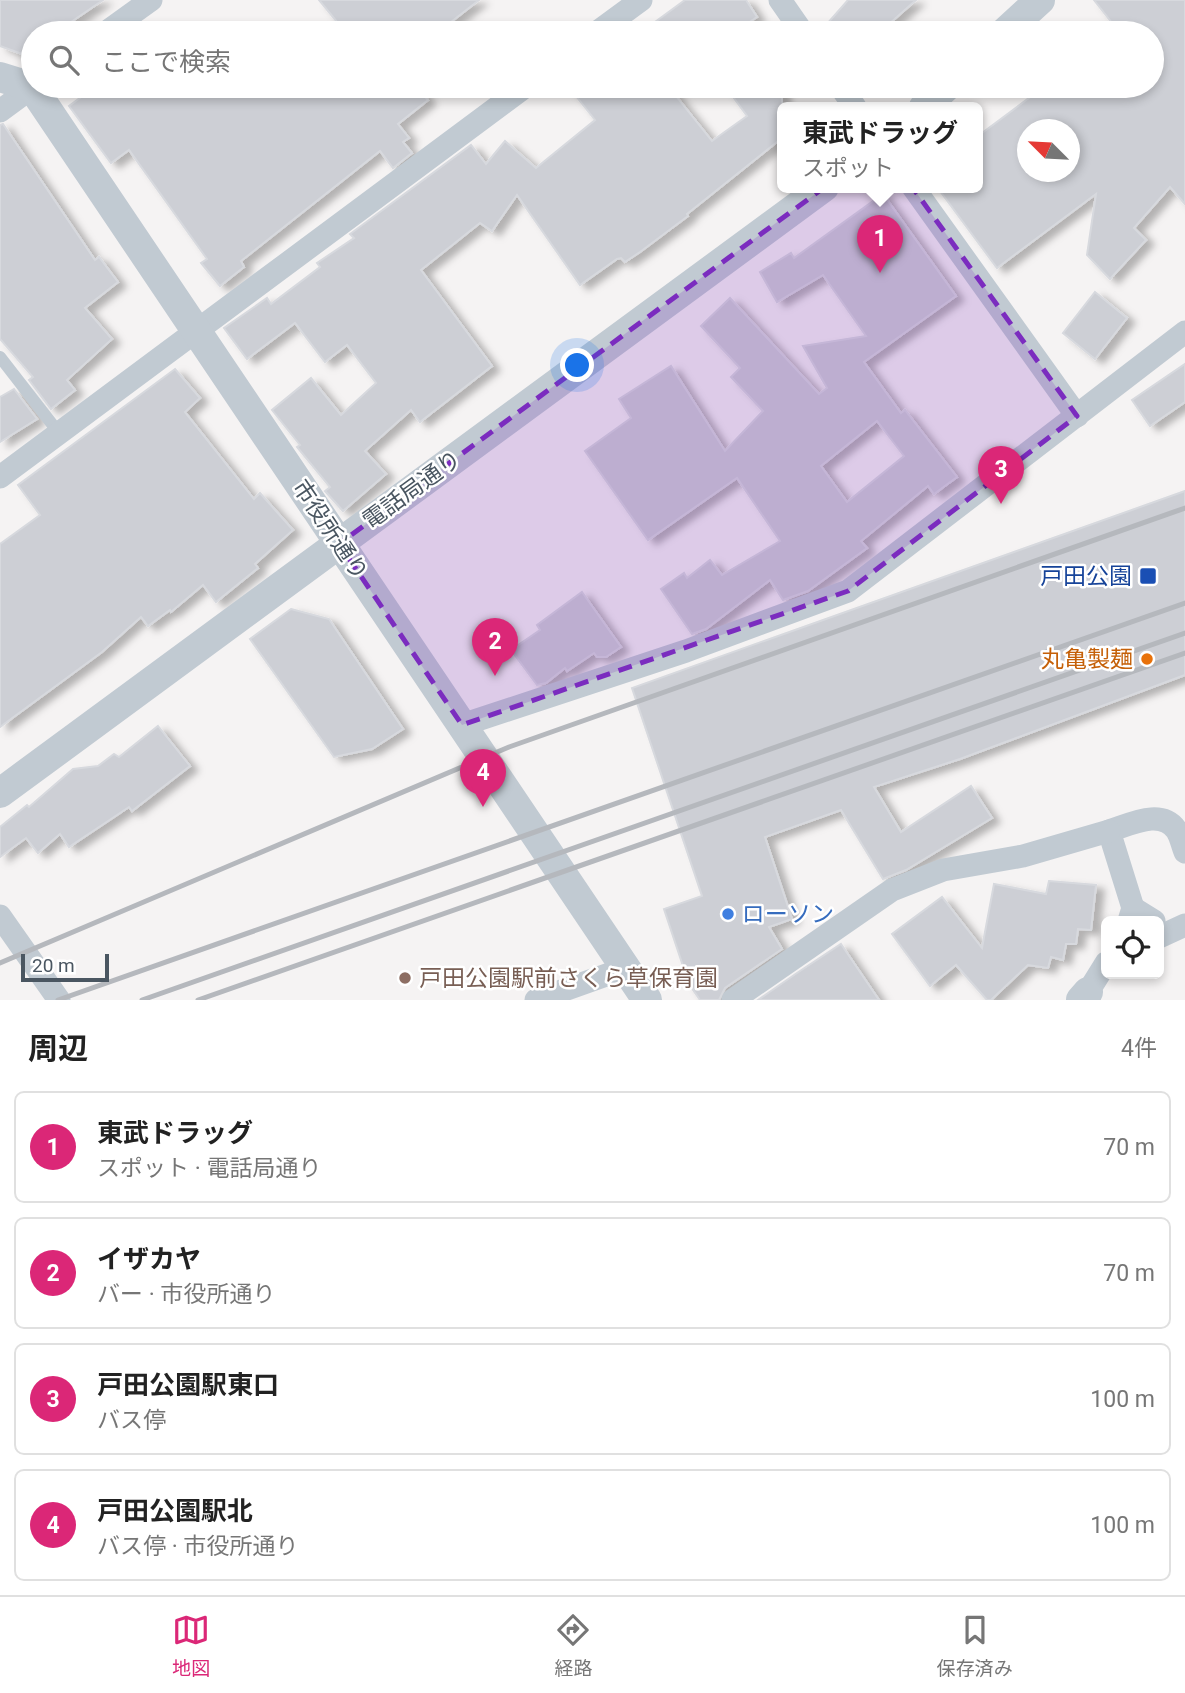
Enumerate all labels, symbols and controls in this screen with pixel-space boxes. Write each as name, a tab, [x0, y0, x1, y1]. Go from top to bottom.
search box	[21, 21, 1164, 98]
icon: search	[45, 41, 83, 79]
text: ここで検索	[101, 47, 231, 77]
popup	[777, 102, 983, 193]
text: 東武ドラッグ	[802, 118, 958, 148]
north arrow	[1017, 119, 1080, 182]
text: スポット	[802, 155, 894, 182]
pin: 1	[857, 215, 903, 273]
your location	[560, 348, 594, 382]
street label: 電話局通り	[358, 445, 466, 535]
pin: 3	[978, 446, 1024, 504]
street label: 市役所通り	[287, 475, 373, 585]
place label: 戸田公園	[1040, 563, 1132, 590]
marker: 戸田公園	[1138, 566, 1158, 586]
pin: 2	[472, 618, 518, 676]
place label: 丸亀製麺	[1041, 646, 1133, 673]
marker: 丸亀製麺	[1139, 651, 1155, 667]
pin: 4	[460, 749, 506, 807]
place label: ローソン	[742, 901, 834, 928]
marker: ローソン	[720, 906, 736, 922]
map controls	[1101, 916, 1164, 979]
button: locate	[1101, 916, 1164, 979]
scale bar	[21, 951, 108, 983]
text: 20 m	[32, 954, 75, 977]
place label: 戸田公園駅前さくら草保育園	[419, 965, 718, 992]
marker: 戸田公園駅前さくら草保育園	[397, 970, 413, 986]
text: 周辺	[28, 1031, 88, 1066]
text: 4件	[1121, 1035, 1157, 1062]
text: 東武ドラッグ	[97, 1118, 253, 1148]
text: 1	[46, 1134, 60, 1161]
text: 70 m	[1103, 1134, 1155, 1161]
text: スポット · 電話局通り	[97, 1155, 321, 1182]
text: イザカヤ	[97, 1244, 201, 1274]
text: 2	[46, 1260, 60, 1287]
text: 70 m	[1103, 1260, 1155, 1287]
text: バー · 市役所通り	[97, 1281, 275, 1308]
text: 戸田公園駅東口	[97, 1370, 279, 1400]
text: 3	[46, 1386, 60, 1413]
text: 100 m	[1090, 1386, 1155, 1413]
text: バス停	[97, 1407, 166, 1434]
text: 戸田公園駅北	[97, 1496, 253, 1526]
text: 4	[46, 1512, 60, 1539]
text: 100 m	[1090, 1512, 1155, 1539]
text: バス停 · 市役所通り	[97, 1533, 298, 1560]
tab: 地図	[172, 1611, 210, 1680]
tab: 経路	[554, 1611, 593, 1680]
tab: 保存済み	[937, 1611, 1013, 1680]

